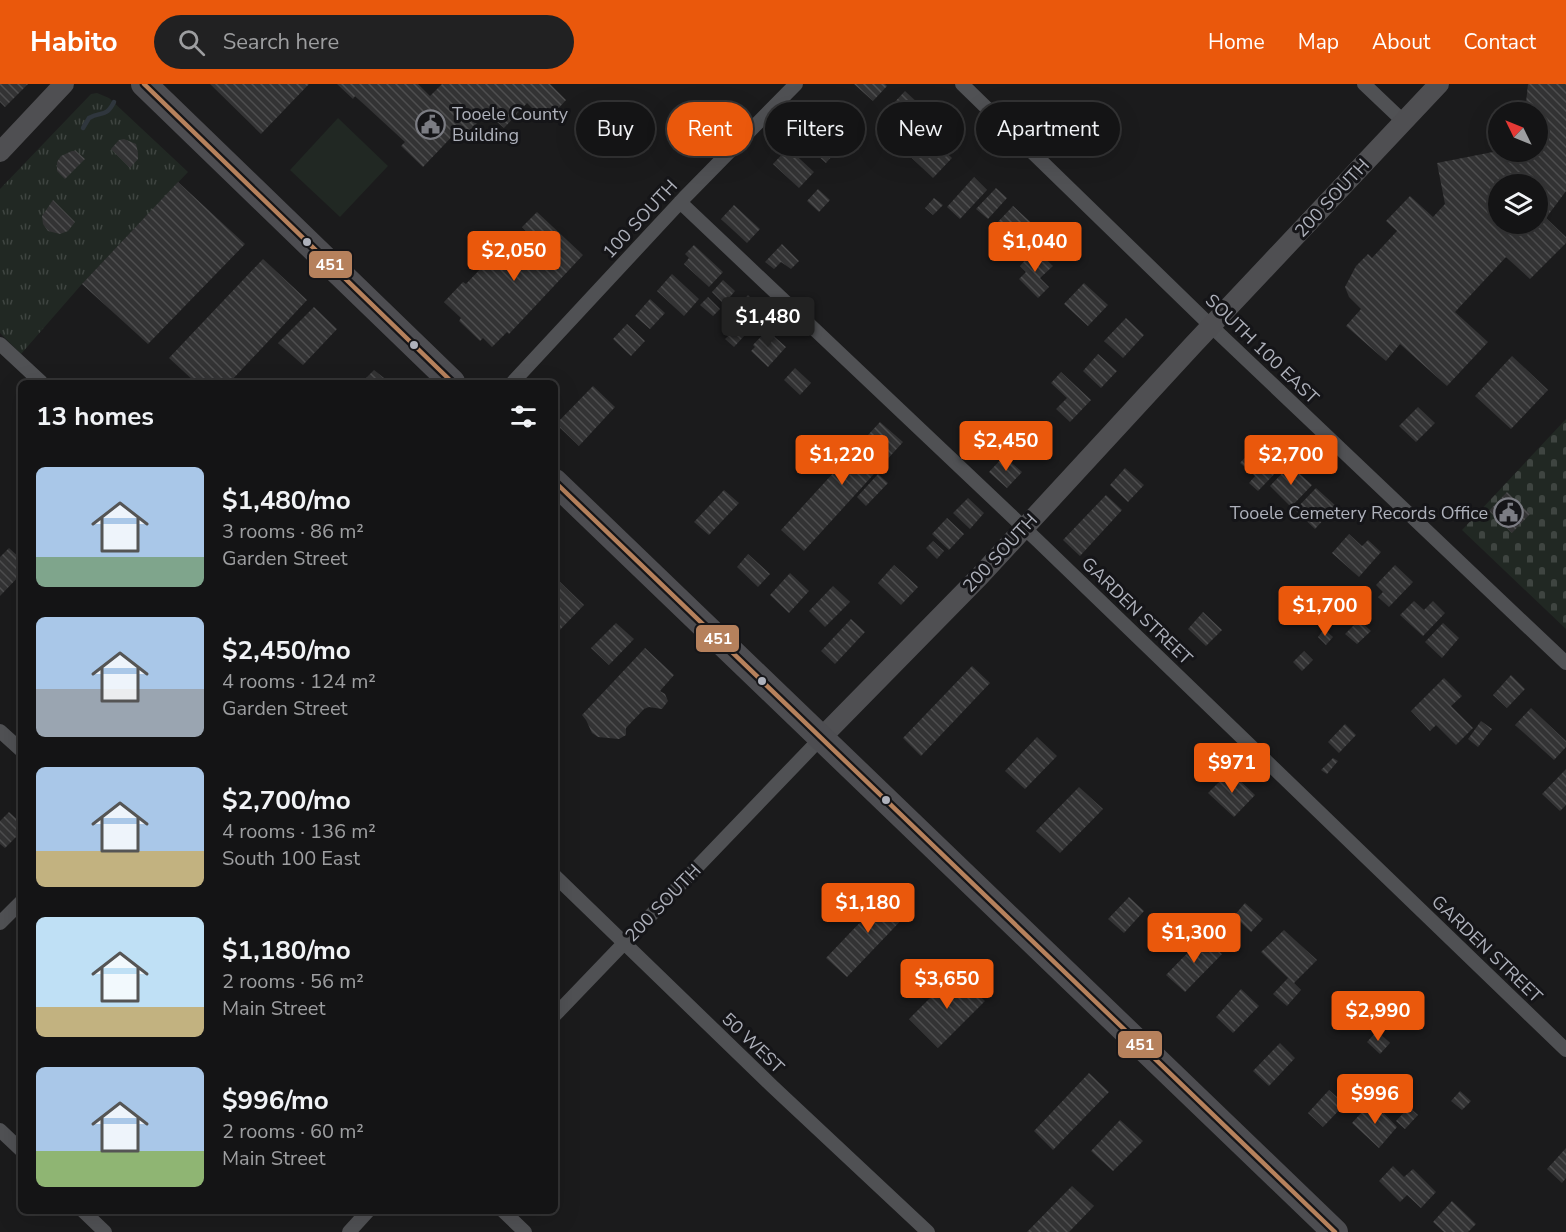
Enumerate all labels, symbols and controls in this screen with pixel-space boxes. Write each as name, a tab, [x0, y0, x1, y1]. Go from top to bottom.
search box	[154, 15, 574, 69]
text: Habito	[30, 23, 118, 61]
icon: search	[175, 26, 208, 59]
text: Search here	[223, 27, 339, 57]
text: Home	[1208, 28, 1265, 56]
text: Map	[1298, 28, 1339, 56]
text: About	[1372, 28, 1430, 56]
text: Contact	[1463, 28, 1536, 56]
place label: Tooele County Building	[452, 102, 569, 147]
chip: Buy	[576, 102, 655, 156]
chip: Rent	[667, 102, 753, 156]
chip: Filters	[765, 102, 865, 156]
chip: New	[877, 102, 964, 156]
chip: Apartment	[976, 102, 1120, 156]
north arrow	[1488, 102, 1548, 162]
map controls	[1488, 102, 1548, 234]
public building icon: Tooele County Building	[415, 108, 447, 140]
street label: 200 SOUTH	[1289, 153, 1375, 243]
street label: 100 SOUTH	[597, 174, 683, 264]
button: layers	[1488, 174, 1548, 234]
pin: $1,040	[986, 222, 1084, 273]
text: $1,040	[1003, 228, 1067, 255]
pin: $2,050	[465, 231, 563, 282]
unlabelled marker	[301, 236, 313, 248]
text: $2,050	[482, 237, 546, 264]
line badge: 451	[308, 250, 353, 279]
text: 451	[316, 254, 344, 276]
street label: SOUTH 100 EAST	[1200, 289, 1324, 410]
pin: $1,480	[719, 297, 817, 348]
text: $1,480	[736, 303, 800, 330]
unlabelled marker	[408, 339, 420, 351]
text: 13 homes	[36, 399, 154, 434]
icon: filters	[507, 400, 540, 433]
pin: $2,450	[957, 421, 1055, 472]
text: $2,450	[974, 427, 1038, 454]
pin: $1,220	[793, 435, 891, 486]
pin: $2,700	[1242, 435, 1340, 486]
text: $1,220	[810, 441, 874, 468]
text: $2,700	[1259, 441, 1323, 468]
text: $1,480/mo	[222, 483, 351, 518]
icon: home	[84, 491, 156, 563]
public building icon: Tooele Cemetery Records Office	[1493, 497, 1525, 529]
place label: Tooele Cemetery Records Office	[1230, 501, 1488, 525]
street label: 200 SOUTH	[957, 508, 1043, 598]
text: 3 rooms · 86 m²	[222, 518, 364, 545]
text: Garden Street	[222, 545, 348, 572]
street label: GARDEN STREET	[1076, 552, 1198, 670]
pin: $1,700	[1276, 586, 1374, 637]
text: $1,700	[1293, 592, 1357, 619]
line badge: 451	[695, 624, 740, 653]
text: 451	[704, 628, 732, 650]
text: $2,450/mo	[222, 633, 351, 668]
icon: home	[84, 641, 156, 713]
text: 4 rooms · 124 m²	[222, 668, 376, 695]
unlabelled marker	[756, 675, 768, 687]
text: Garden Street	[222, 695, 348, 722]
pin: $971	[1196, 743, 1268, 794]
text: $971	[1208, 749, 1256, 776]
text: $2,700/mo	[222, 783, 351, 818]
icon: home	[84, 791, 156, 863]
unlabelled marker	[880, 794, 892, 806]
text: 4 rooms · 136 m²	[222, 818, 376, 845]
text: South 100 East	[222, 845, 360, 872]
street label: 200 SOUTH	[620, 859, 706, 947]
pin: $1,180	[819, 883, 917, 934]
text: $1,180	[836, 889, 900, 916]
street label: GARDEN STREET	[1426, 890, 1548, 1008]
pin: $1,300	[1145, 913, 1243, 964]
text: $1,300	[1162, 919, 1226, 946]
text: $1,180/mo	[222, 933, 351, 968]
icon: home	[84, 941, 156, 1013]
pin: $3,650	[898, 959, 996, 1010]
text: $3,650	[915, 965, 979, 992]
text: 2 rooms · 56 m²	[222, 968, 364, 995]
pin: $2,990	[1329, 991, 1427, 1042]
text: Main Street	[222, 995, 325, 1022]
text: $2,990	[1346, 997, 1410, 1024]
street label: 50 WEST	[717, 1007, 790, 1079]
line badge: 451	[1117, 1030, 1163, 1059]
text: 451	[1126, 1034, 1154, 1056]
pin: $996	[1339, 1074, 1411, 1125]
text: $996	[1351, 1080, 1399, 1107]
text: $996/mo	[222, 1083, 329, 1118]
icon: home	[84, 1091, 156, 1163]
text: 2 rooms · 60 m²	[222, 1118, 364, 1145]
text: Main Street	[222, 1145, 325, 1172]

